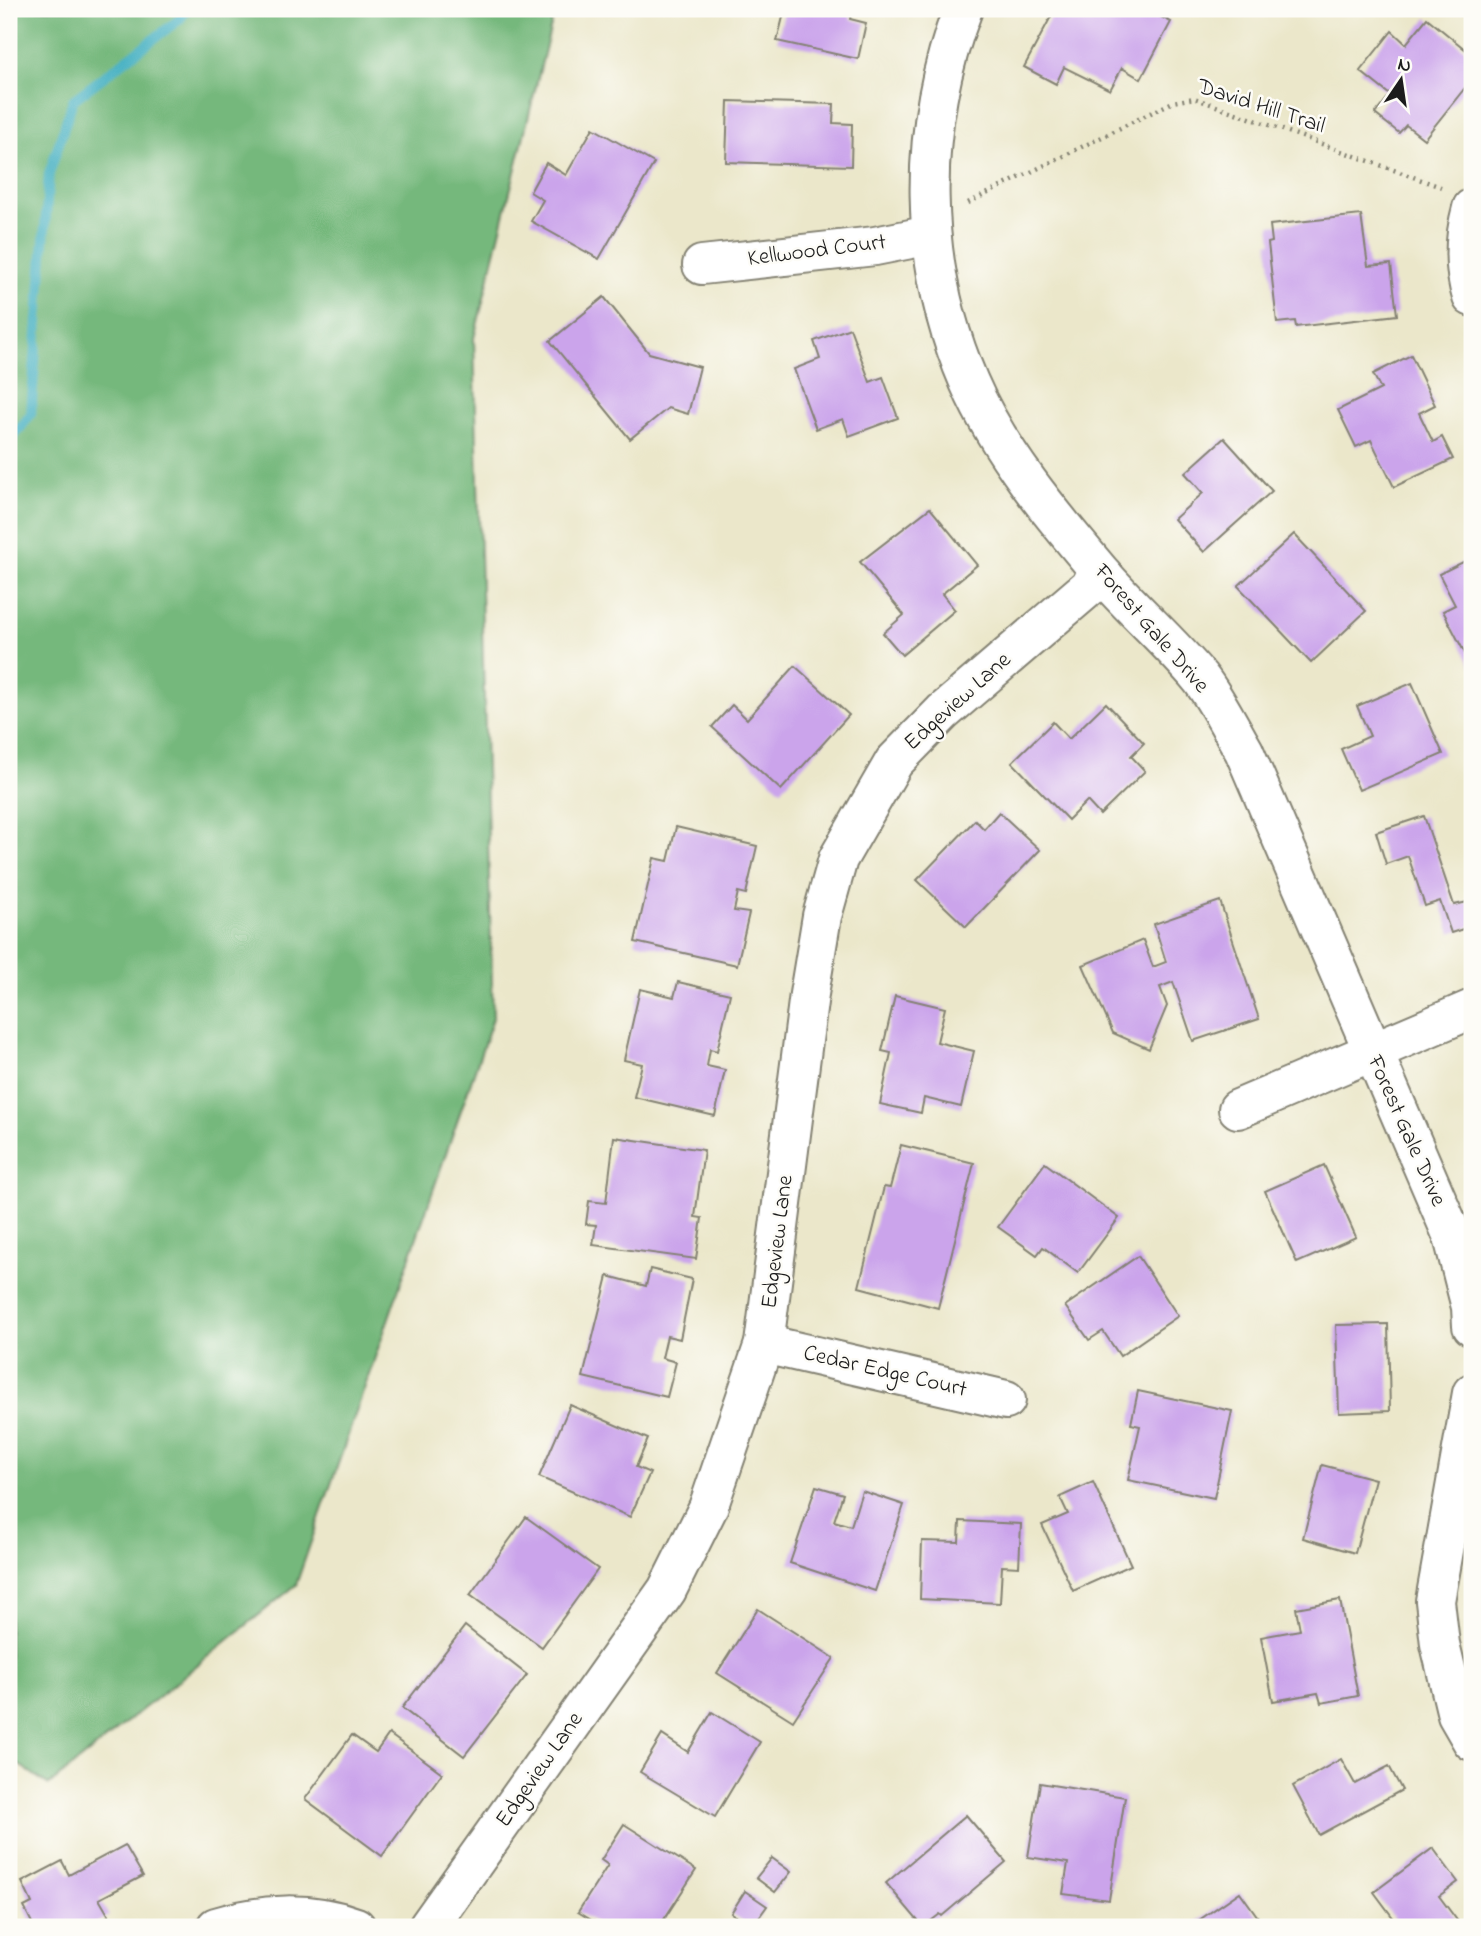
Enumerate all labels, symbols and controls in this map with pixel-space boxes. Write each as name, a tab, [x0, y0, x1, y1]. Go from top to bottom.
north arrow	[1366, 46, 1436, 116]
text: N	[1395, 51, 1414, 81]
street label: David Hill Trail	[1192, 70, 1329, 143]
street label: Kellwood Court	[746, 226, 888, 276]
street label: Forest Gale Drive	[1085, 556, 1217, 702]
street label: Edgeview Lane	[897, 644, 1020, 760]
street label: Forest Gale Drive	[1358, 1049, 1454, 1212]
street label: Edgeview Lane	[753, 1173, 804, 1311]
street label: Cedar Edge Court	[800, 1337, 970, 1408]
street label: Edgeview Lane	[488, 1705, 593, 1835]

